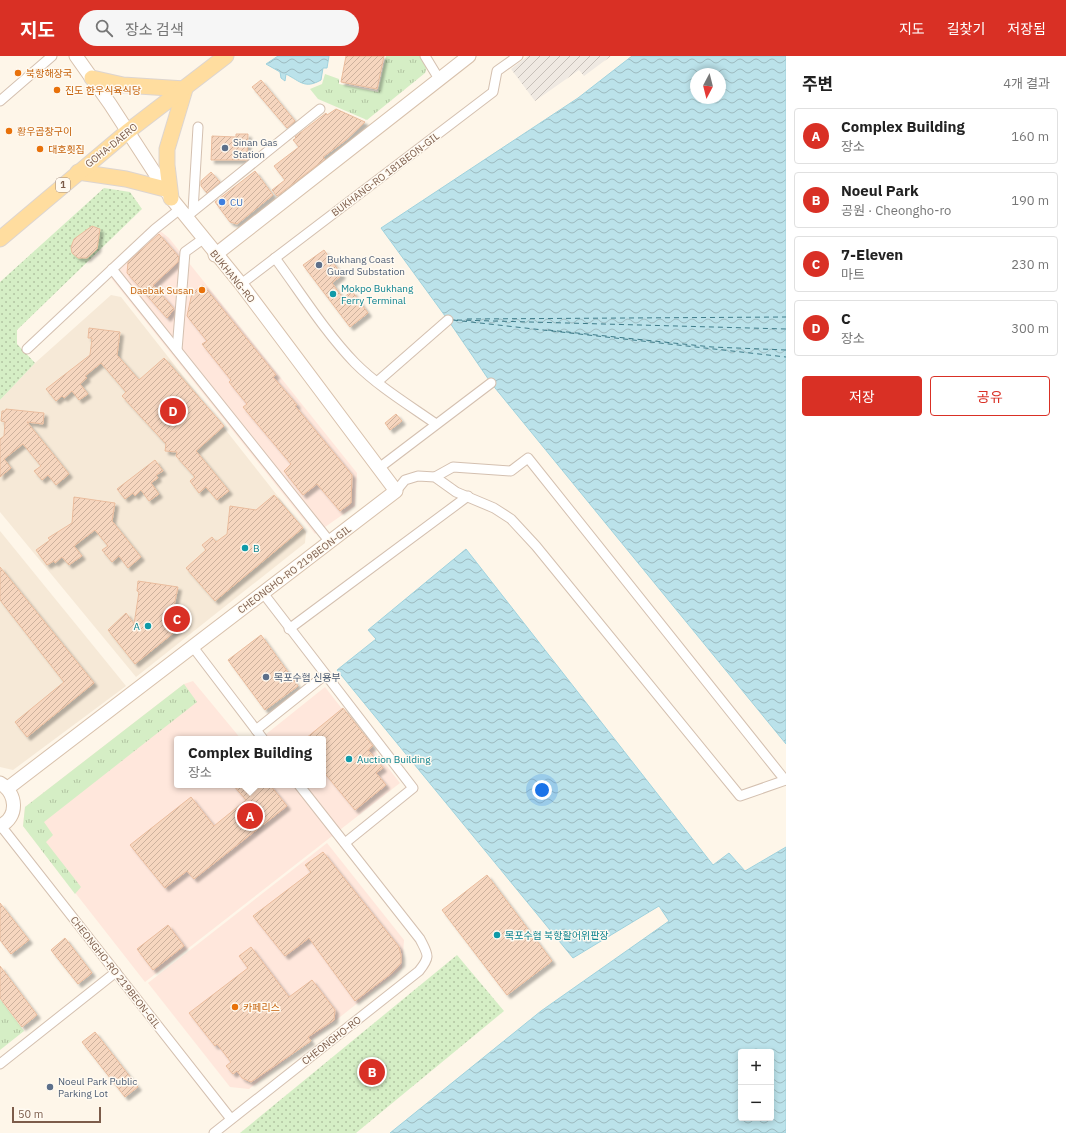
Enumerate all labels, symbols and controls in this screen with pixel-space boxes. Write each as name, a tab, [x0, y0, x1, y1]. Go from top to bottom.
search box	[79, 10, 359, 46]
icon: search	[93, 17, 115, 39]
text: 지도	[20, 18, 55, 42]
text: 장소 검색	[125, 20, 184, 39]
text: 지도	[899, 20, 925, 38]
text: 길찾기	[947, 20, 985, 38]
text: 저장됨	[1007, 20, 1046, 38]
place label: 북항해장국	[26, 67, 72, 80]
marker: 북항해장국	[13, 68, 23, 78]
north arrow	[690, 68, 726, 104]
text: 주변	[802, 73, 833, 95]
text: 4개 결과	[1003, 75, 1050, 92]
place label: 진도 한우식육식당	[65, 84, 141, 97]
marker: 진도 한우식육식당	[52, 85, 62, 95]
text: Complex Building	[841, 117, 965, 136]
street label: GOHA-DAERO	[83, 120, 140, 170]
place label: 황우곱창구이	[17, 125, 72, 138]
marker: 황우곱창구이	[4, 126, 14, 136]
text: A	[812, 128, 820, 145]
text: 160 m	[1011, 128, 1049, 145]
street label: BUKHANG-RO 181BEON-GIL	[329, 130, 442, 219]
place label: Sinan Gas Station	[233, 136, 278, 161]
text: 장소	[841, 138, 865, 155]
place label: 대호횟집	[48, 143, 85, 156]
marker: Sinan Gas Station	[220, 143, 230, 153]
marker: 대호횟집	[35, 144, 45, 154]
road number: 1	[56, 178, 70, 192]
text: Noeul Park	[841, 181, 919, 200]
text: B	[812, 192, 820, 209]
text: 190 m	[1011, 192, 1049, 209]
place label: CU	[230, 196, 243, 209]
marker: CU	[217, 197, 227, 207]
text: 공원 · Cheongho-ro	[841, 202, 951, 219]
text: 7-Eleven	[841, 245, 903, 264]
street label: BUKHANG-RO	[207, 247, 258, 306]
place label: Bukhang Coast Guard Substation	[327, 253, 405, 278]
text: C	[812, 256, 820, 273]
text: 230 m	[1011, 256, 1049, 273]
marker: Bukhang Coast Guard Substation	[314, 260, 324, 270]
text: 마트	[841, 266, 865, 283]
place label: Mokpo Bukhang Ferry Terminal	[341, 282, 414, 307]
place label: Daebak Susan	[130, 284, 194, 297]
marker: Daebak Susan	[197, 285, 207, 295]
marker: Mokpo Bukhang Ferry Terminal	[328, 289, 338, 299]
text: C	[841, 309, 851, 328]
text: D	[811, 320, 821, 337]
text: 300 m	[1011, 320, 1049, 337]
text: 장소	[841, 330, 865, 347]
button: 저장	[802, 376, 922, 416]
button: 공유	[930, 376, 1050, 416]
pin: D	[160, 396, 186, 426]
street label: CHEONGHO-RO 219BEON-GIL	[235, 522, 354, 616]
place label: B	[253, 542, 260, 555]
marker: B	[240, 543, 250, 553]
pin: C	[164, 604, 190, 634]
place label: A	[134, 620, 141, 633]
marker: A	[143, 621, 153, 631]
place label: 목포수협 신용부	[274, 671, 341, 684]
marker: 목포수협 신용부	[261, 672, 271, 682]
popup	[174, 736, 326, 788]
text: Complex Building	[188, 743, 312, 762]
place label: Auction Building	[357, 753, 431, 766]
marker: Auction Building	[344, 754, 354, 764]
text: 장소	[188, 764, 212, 781]
your location	[532, 780, 552, 800]
pin: A	[237, 801, 263, 831]
street label: CHEONGHO-RO 219BEON-GIL	[68, 914, 163, 1031]
place label: 목포수협 북항활어위판장	[505, 929, 609, 942]
marker: 목포수협 북항활어위판장	[492, 930, 502, 940]
place label: 카페리스	[243, 1001, 280, 1014]
marker: 카페리스	[230, 1002, 240, 1012]
street label: CHEONGHO-RO	[299, 1013, 364, 1068]
map controls	[738, 1049, 774, 1121]
button: +	[738, 1049, 774, 1085]
pin: B	[359, 1057, 385, 1087]
place label: Noeul Park Public Parking Lot	[58, 1075, 137, 1100]
marker: Noeul Park Public Parking Lot	[45, 1082, 55, 1092]
button: −	[738, 1085, 774, 1121]
scale bar	[12, 1105, 101, 1124]
text: 50 m	[18, 1107, 43, 1121]

